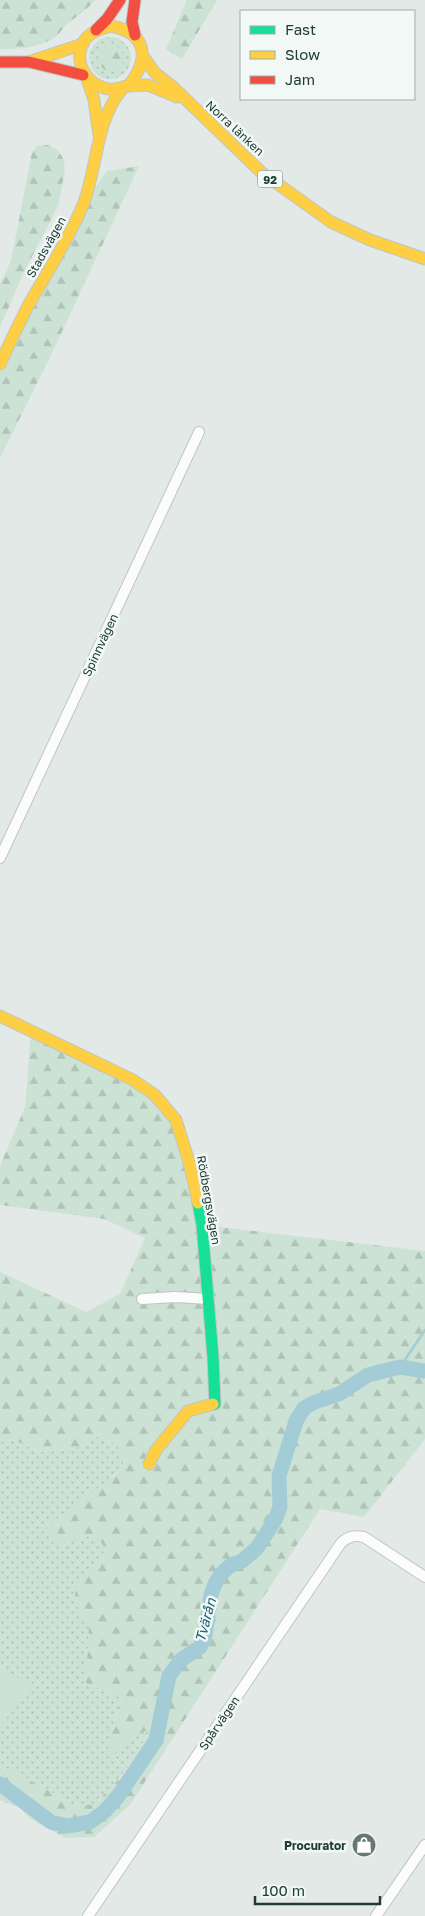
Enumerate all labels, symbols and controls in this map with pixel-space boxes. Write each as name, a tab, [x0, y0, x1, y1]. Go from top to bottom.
legend	[240, 10, 415, 100]
text: Fast	[285, 20, 316, 38]
text: Slow	[285, 45, 320, 63]
text: Jam	[285, 70, 315, 88]
street label: Norra länken	[203, 97, 267, 159]
road number: 92	[258, 170, 282, 188]
street label: Stadsvägen	[23, 214, 69, 280]
street label: Spinnvägen	[79, 611, 121, 679]
street label: Rödbergsvägen	[194, 1154, 224, 1246]
water label: Tvärån	[191, 1595, 219, 1644]
street label: Spårvägen	[195, 1693, 243, 1753]
shop icon: Procurator	[351, 1832, 377, 1858]
place label: Procurator	[284, 1838, 346, 1853]
scale bar	[255, 1874, 380, 1906]
text: 100 m	[262, 1881, 305, 1899]

